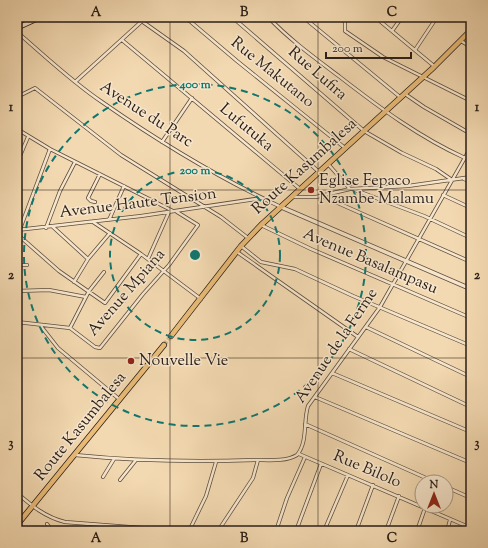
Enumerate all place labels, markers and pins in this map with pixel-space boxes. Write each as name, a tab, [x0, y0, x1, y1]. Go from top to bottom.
place label: Eglise Fepaco Nzambe Malamu	[319, 170, 434, 211]
marker: Eglise Fepaco Nzambe Malamu	[306, 185, 316, 195]
centre of rings	[188, 248, 202, 262]
place label: Nouvelle Vie	[139, 350, 228, 373]
marker: Nouvelle Vie	[126, 356, 136, 366]

